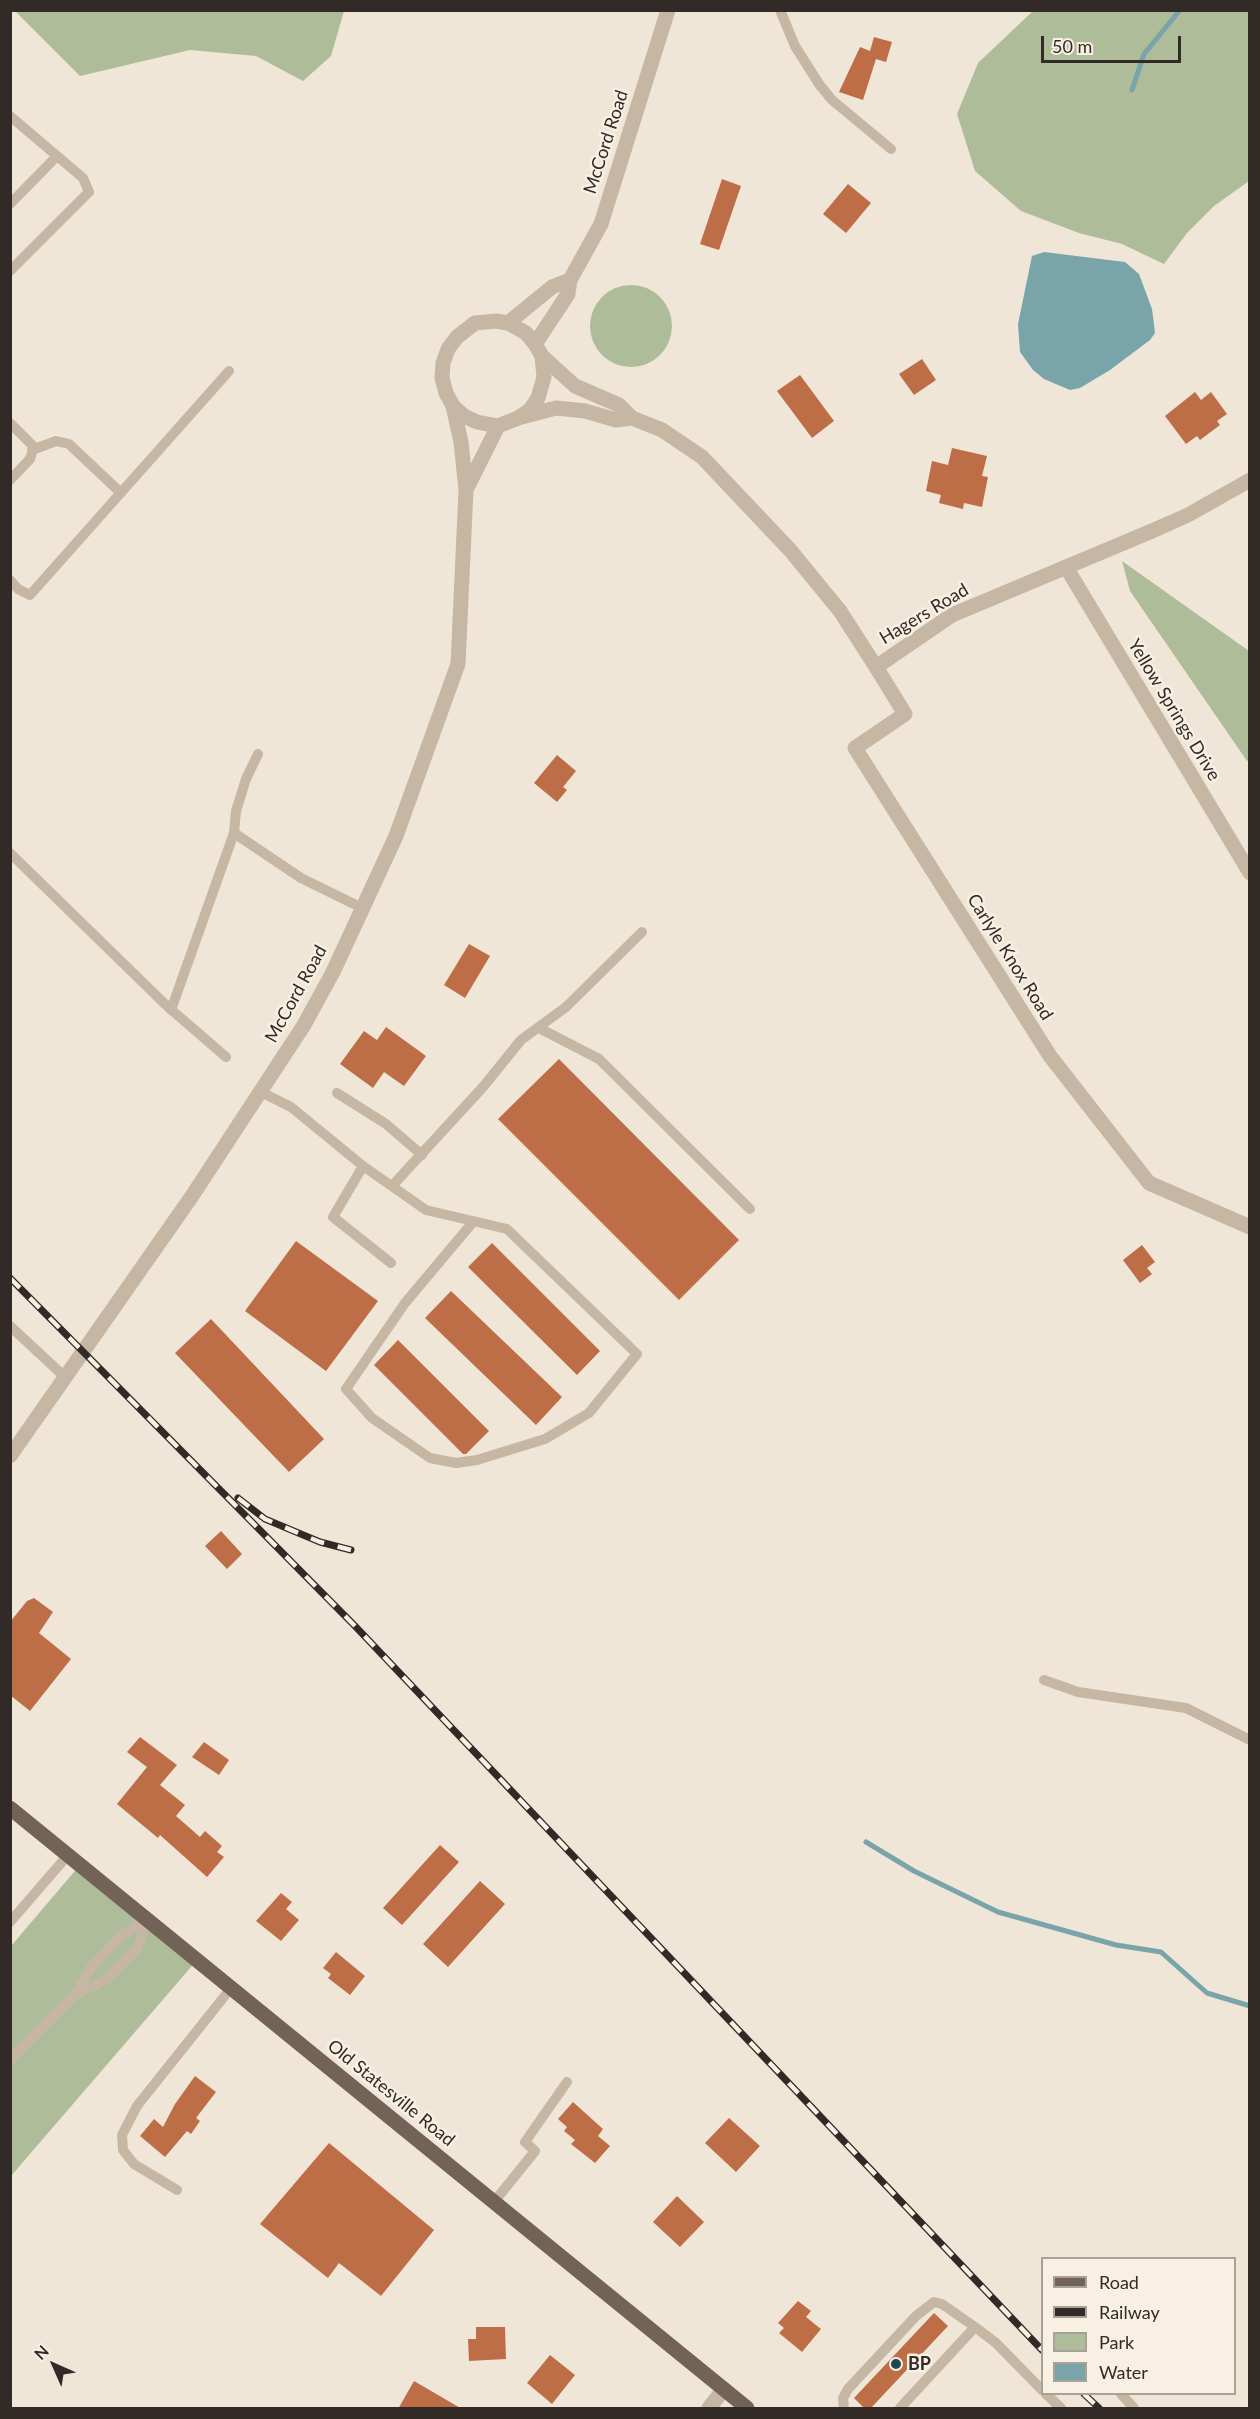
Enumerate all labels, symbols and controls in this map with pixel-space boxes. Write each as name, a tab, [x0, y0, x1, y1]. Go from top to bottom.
scale bar	[1044, 24, 1184, 62]
text: 50 m	[1052, 35, 1092, 57]
street label: McCord Road	[579, 87, 633, 197]
street label: Hagers Road	[876, 579, 972, 649]
street label: Yellow Springs Drive	[1123, 635, 1225, 785]
street label: Carlyle Knox Road	[963, 890, 1057, 1024]
street label: McCord Road	[260, 942, 332, 1046]
street label: Old Statesville Road	[323, 2035, 459, 2151]
legend	[1041, 2257, 1236, 2395]
text: Road	[1099, 2271, 1139, 2293]
text: Railway	[1099, 2301, 1160, 2323]
text: Park	[1099, 2331, 1134, 2353]
north arrow	[24, 2335, 84, 2395]
text: N	[30, 2341, 52, 2363]
place label: BP	[908, 2353, 931, 2375]
marker: BP	[889, 2357, 903, 2371]
text: Water	[1099, 2361, 1148, 2383]

